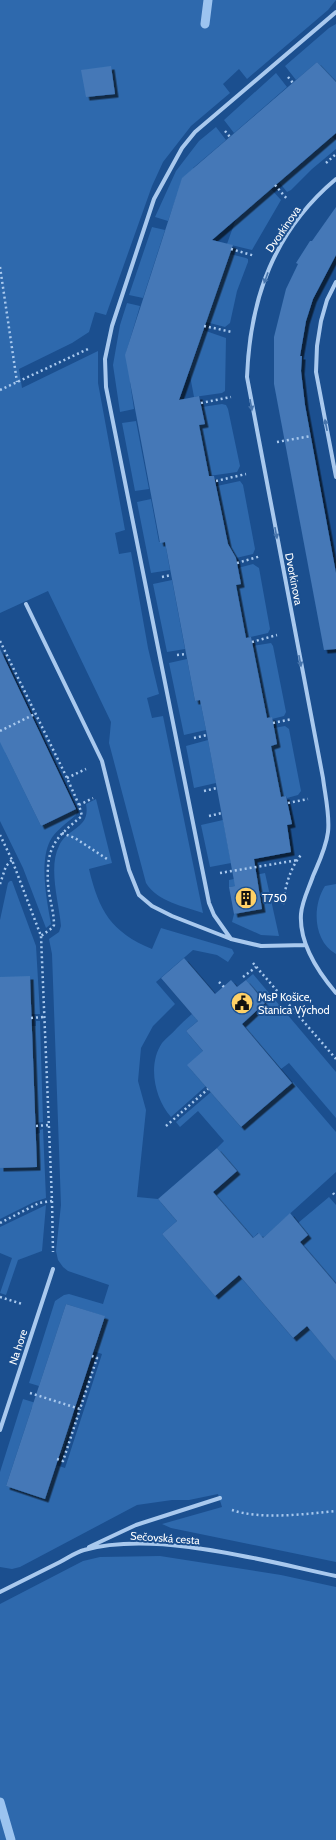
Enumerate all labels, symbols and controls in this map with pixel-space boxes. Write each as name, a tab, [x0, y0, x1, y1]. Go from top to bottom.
street label: Dvorkinova	[262, 203, 304, 255]
one-way arrow	[262, 273, 268, 285]
one-way arrow	[249, 399, 255, 412]
one-way arrow	[323, 419, 329, 431]
one-way arrow	[273, 527, 279, 539]
street label: Dvorkinova	[282, 552, 306, 607]
one-way arrow	[298, 655, 304, 667]
building icon: T750	[233, 885, 259, 911]
place label: T750	[262, 891, 287, 905]
public building icon: MsP Košice, Stanica Východ	[229, 990, 255, 1016]
place label: MsP Košice, Stanica Východ	[258, 990, 330, 1017]
street label: Na hore	[6, 1327, 30, 1366]
street label: Sečovská cesta	[130, 1529, 201, 1547]

